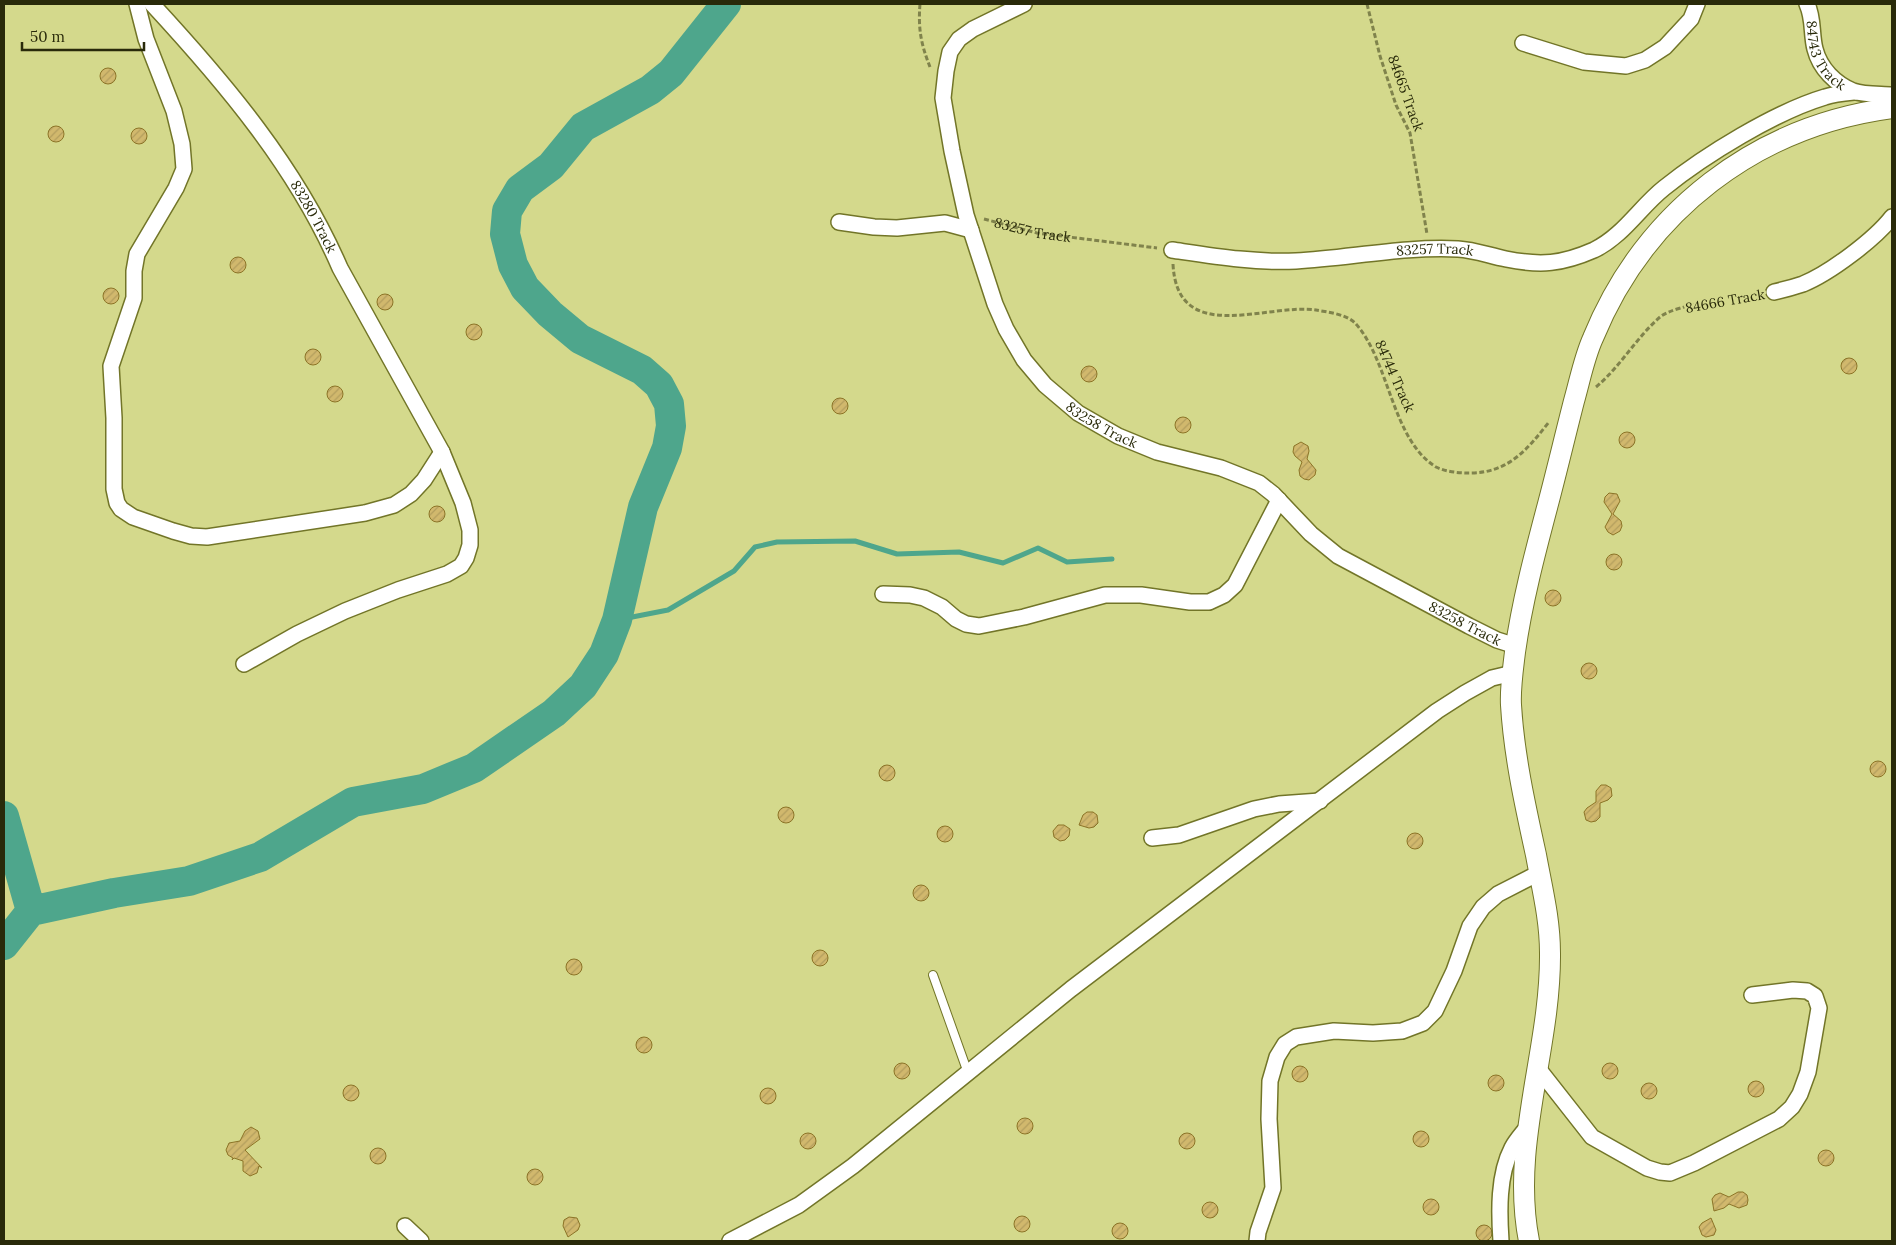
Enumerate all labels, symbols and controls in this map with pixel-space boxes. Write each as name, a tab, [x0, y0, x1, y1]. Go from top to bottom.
scale bar	[22, 20, 145, 52]
street label: 84743 Track	[1803, 20, 1850, 95]
text: 50 m	[30, 27, 65, 46]
street label: 84665 Track	[1384, 52, 1428, 134]
street label: 83280 Track	[286, 177, 341, 256]
street label: 83257 Track	[992, 213, 1072, 246]
street label: 83257 Track	[1395, 240, 1476, 260]
street label: 84666 Track	[1684, 285, 1767, 317]
street label: 84744 Track	[1371, 337, 1419, 415]
street label: 83258 Track	[1062, 398, 1141, 452]
street label: 83258 Track	[1426, 597, 1505, 650]

